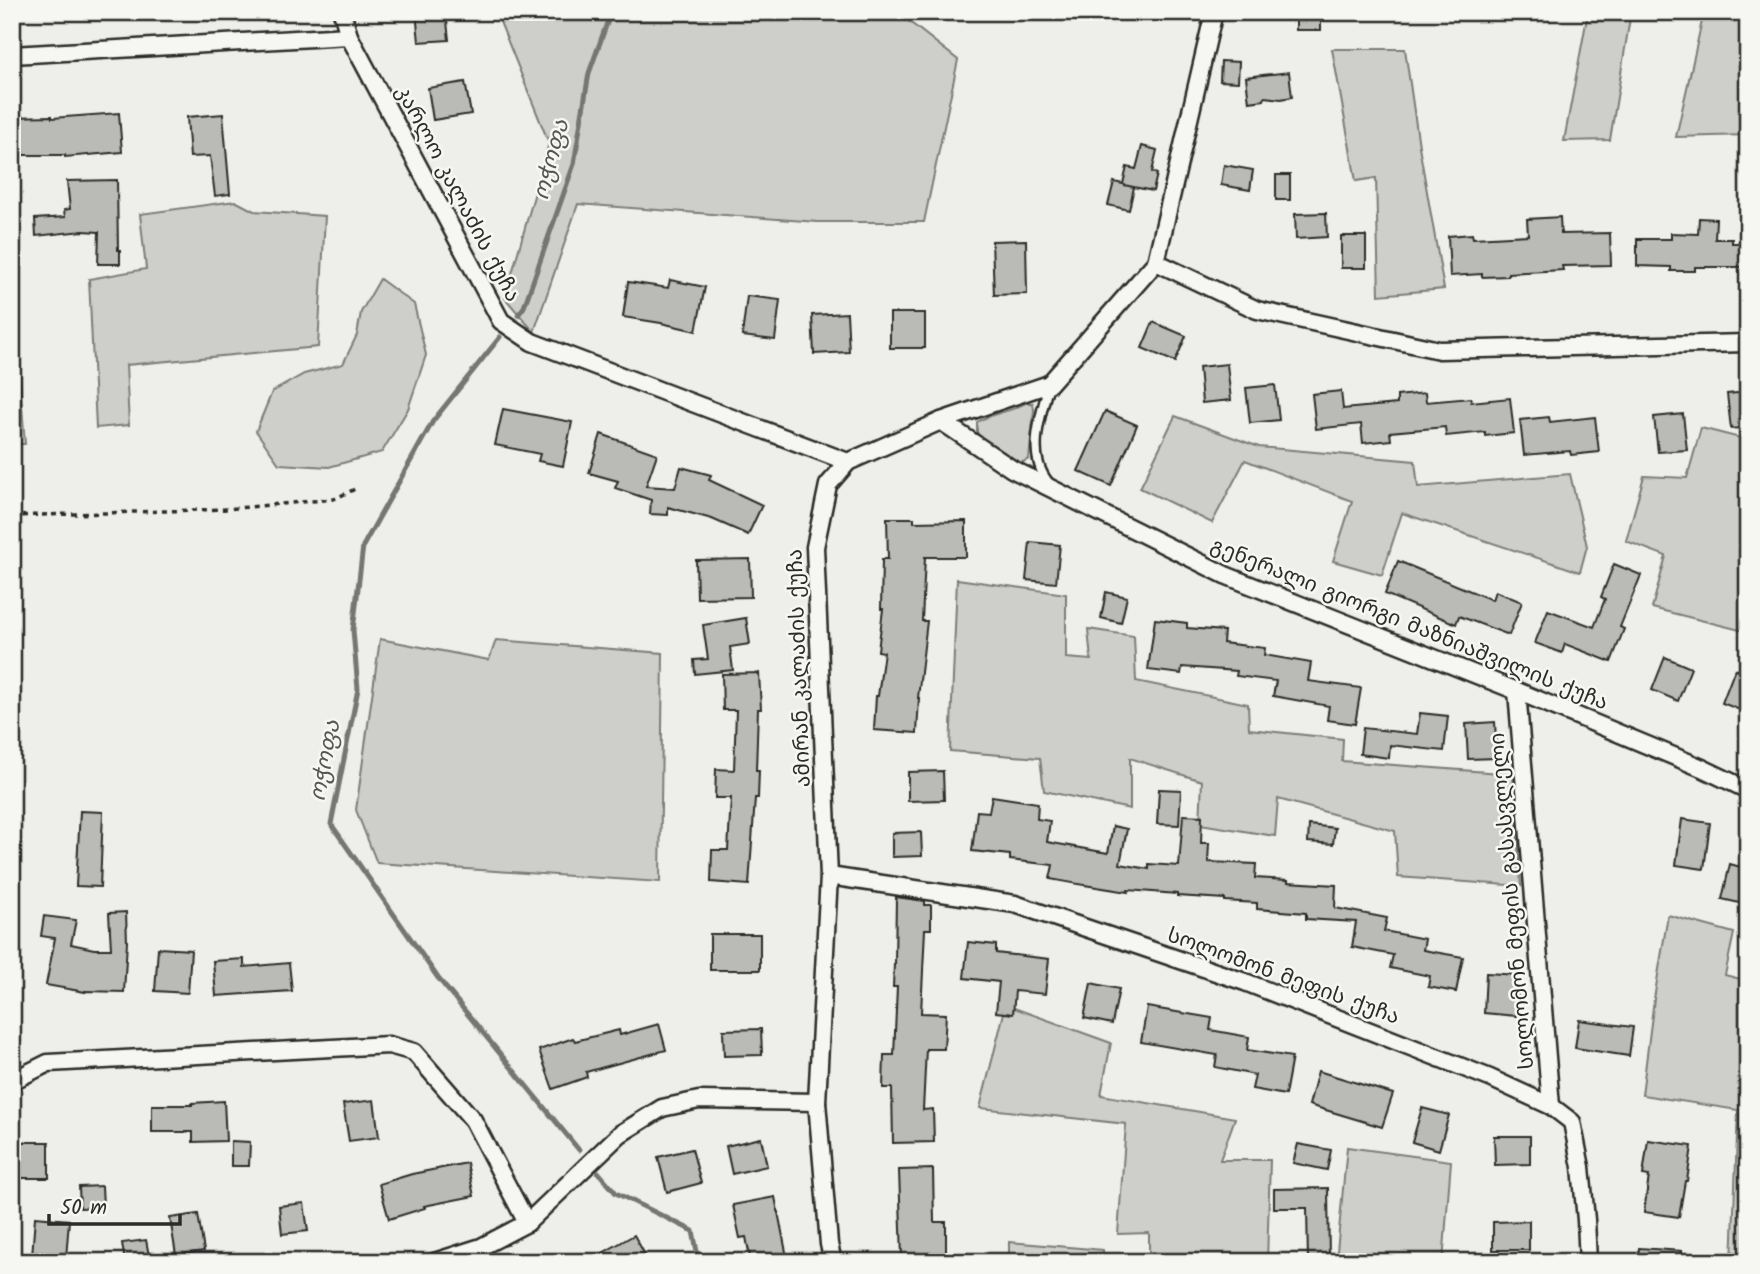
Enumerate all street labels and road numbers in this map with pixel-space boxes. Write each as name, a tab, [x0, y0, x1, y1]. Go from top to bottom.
street label: კარლო კალაძის ქუჩა	[386, 80, 528, 308]
street label: გენერალი გიორგი მაზნიაშვილის ქუჩა	[1205, 530, 1613, 720]
street label: ამირან კალაძის ქუჩა	[779, 548, 821, 788]
street label: სოლომონ მეფის გასასვლელი	[1482, 731, 1544, 1071]
street label: სოლომონ მეფის ქუჩა	[1162, 920, 1404, 1034]

